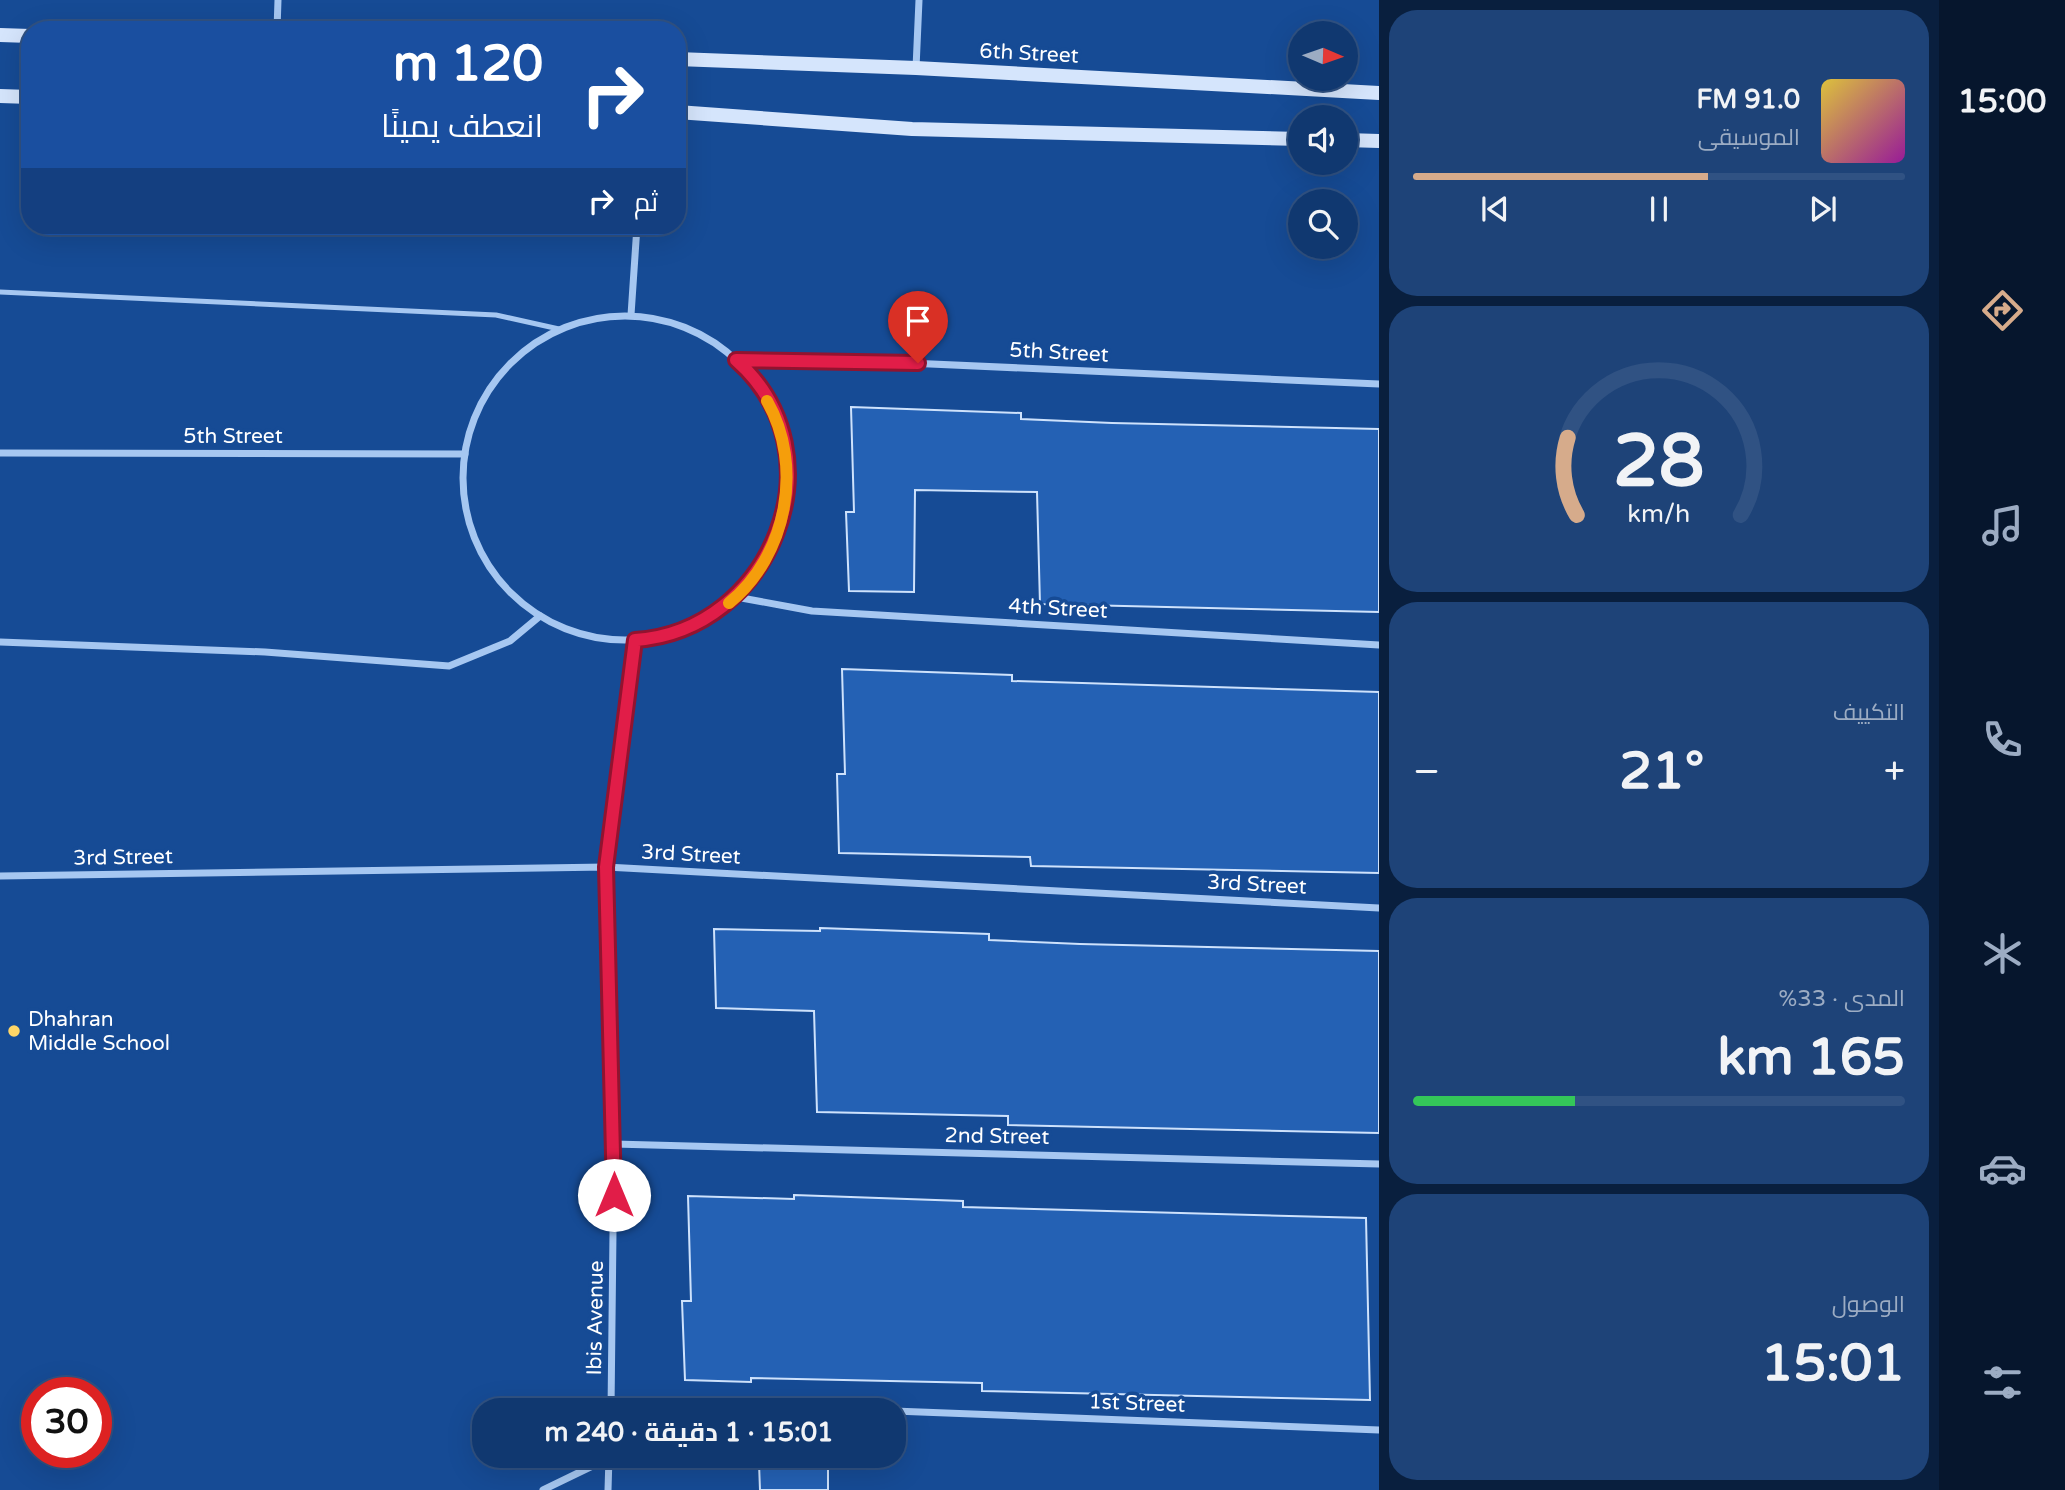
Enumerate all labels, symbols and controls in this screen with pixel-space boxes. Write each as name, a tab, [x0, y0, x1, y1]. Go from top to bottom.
north arrow	[1288, 21, 1358, 91]
map controls	[1288, 21, 1358, 259]
text: 120 m	[393, 35, 543, 94]
street label: 6th Street	[979, 38, 1079, 69]
icon: right	[567, 49, 658, 140]
text: 15:00	[1958, 83, 2046, 121]
text: 91.0 FM	[1697, 84, 1800, 115]
button: sound	[1288, 105, 1358, 175]
text: انعطف يمينًا	[381, 108, 543, 146]
text: الموسيقى	[1698, 124, 1800, 152]
icon: right	[582, 182, 620, 220]
text: ثم	[634, 187, 658, 218]
button: search	[1288, 189, 1358, 259]
icon: previous	[1476, 190, 1514, 228]
icon: pause	[1640, 190, 1678, 228]
icon: next	[1804, 190, 1842, 228]
icon: directions	[1978, 286, 2027, 335]
pin	[888, 291, 948, 363]
icon: arrive	[899, 302, 937, 340]
street label: 5th Street	[1009, 337, 1109, 368]
text: 28	[1613, 418, 1705, 506]
street label: 5th Street	[183, 424, 283, 449]
text: km/h	[1628, 499, 1690, 529]
icon: music	[1978, 501, 2027, 550]
street label: 4th Street	[1008, 593, 1108, 624]
text: التكييف	[1833, 699, 1905, 727]
icon: phone	[1978, 715, 2027, 764]
text: 21°	[1619, 740, 1704, 803]
text: −	[1413, 749, 1440, 795]
text: +	[1884, 749, 1905, 795]
street label: 3rd Street	[641, 839, 741, 870]
street label: 3rd Street	[73, 844, 173, 871]
street label: 3rd Street	[1207, 869, 1307, 900]
icon: climate	[1978, 929, 2027, 978]
text: المدى · 33%	[1778, 985, 1905, 1013]
place label: Dhahran Middle School	[28, 1007, 170, 1056]
marker: Dhahran Middle School	[6, 1023, 22, 1039]
text: 165 km	[1717, 1026, 1905, 1089]
street label: 2nd Street	[944, 1123, 1050, 1150]
icon: car	[1978, 1144, 2027, 1193]
position arrow	[577, 1158, 651, 1232]
street label: Ibis Avenue	[582, 1260, 609, 1376]
text: الوصول	[1832, 1291, 1905, 1319]
text: 15:01	[1761, 1332, 1905, 1395]
icon: filters	[1978, 1358, 2027, 1407]
speed limit sign: 30	[21, 1377, 112, 1468]
street label: 1st Street	[1088, 1389, 1186, 1418]
text: 15:01 · 1 دقيقة · 240 m	[545, 1417, 833, 1448]

